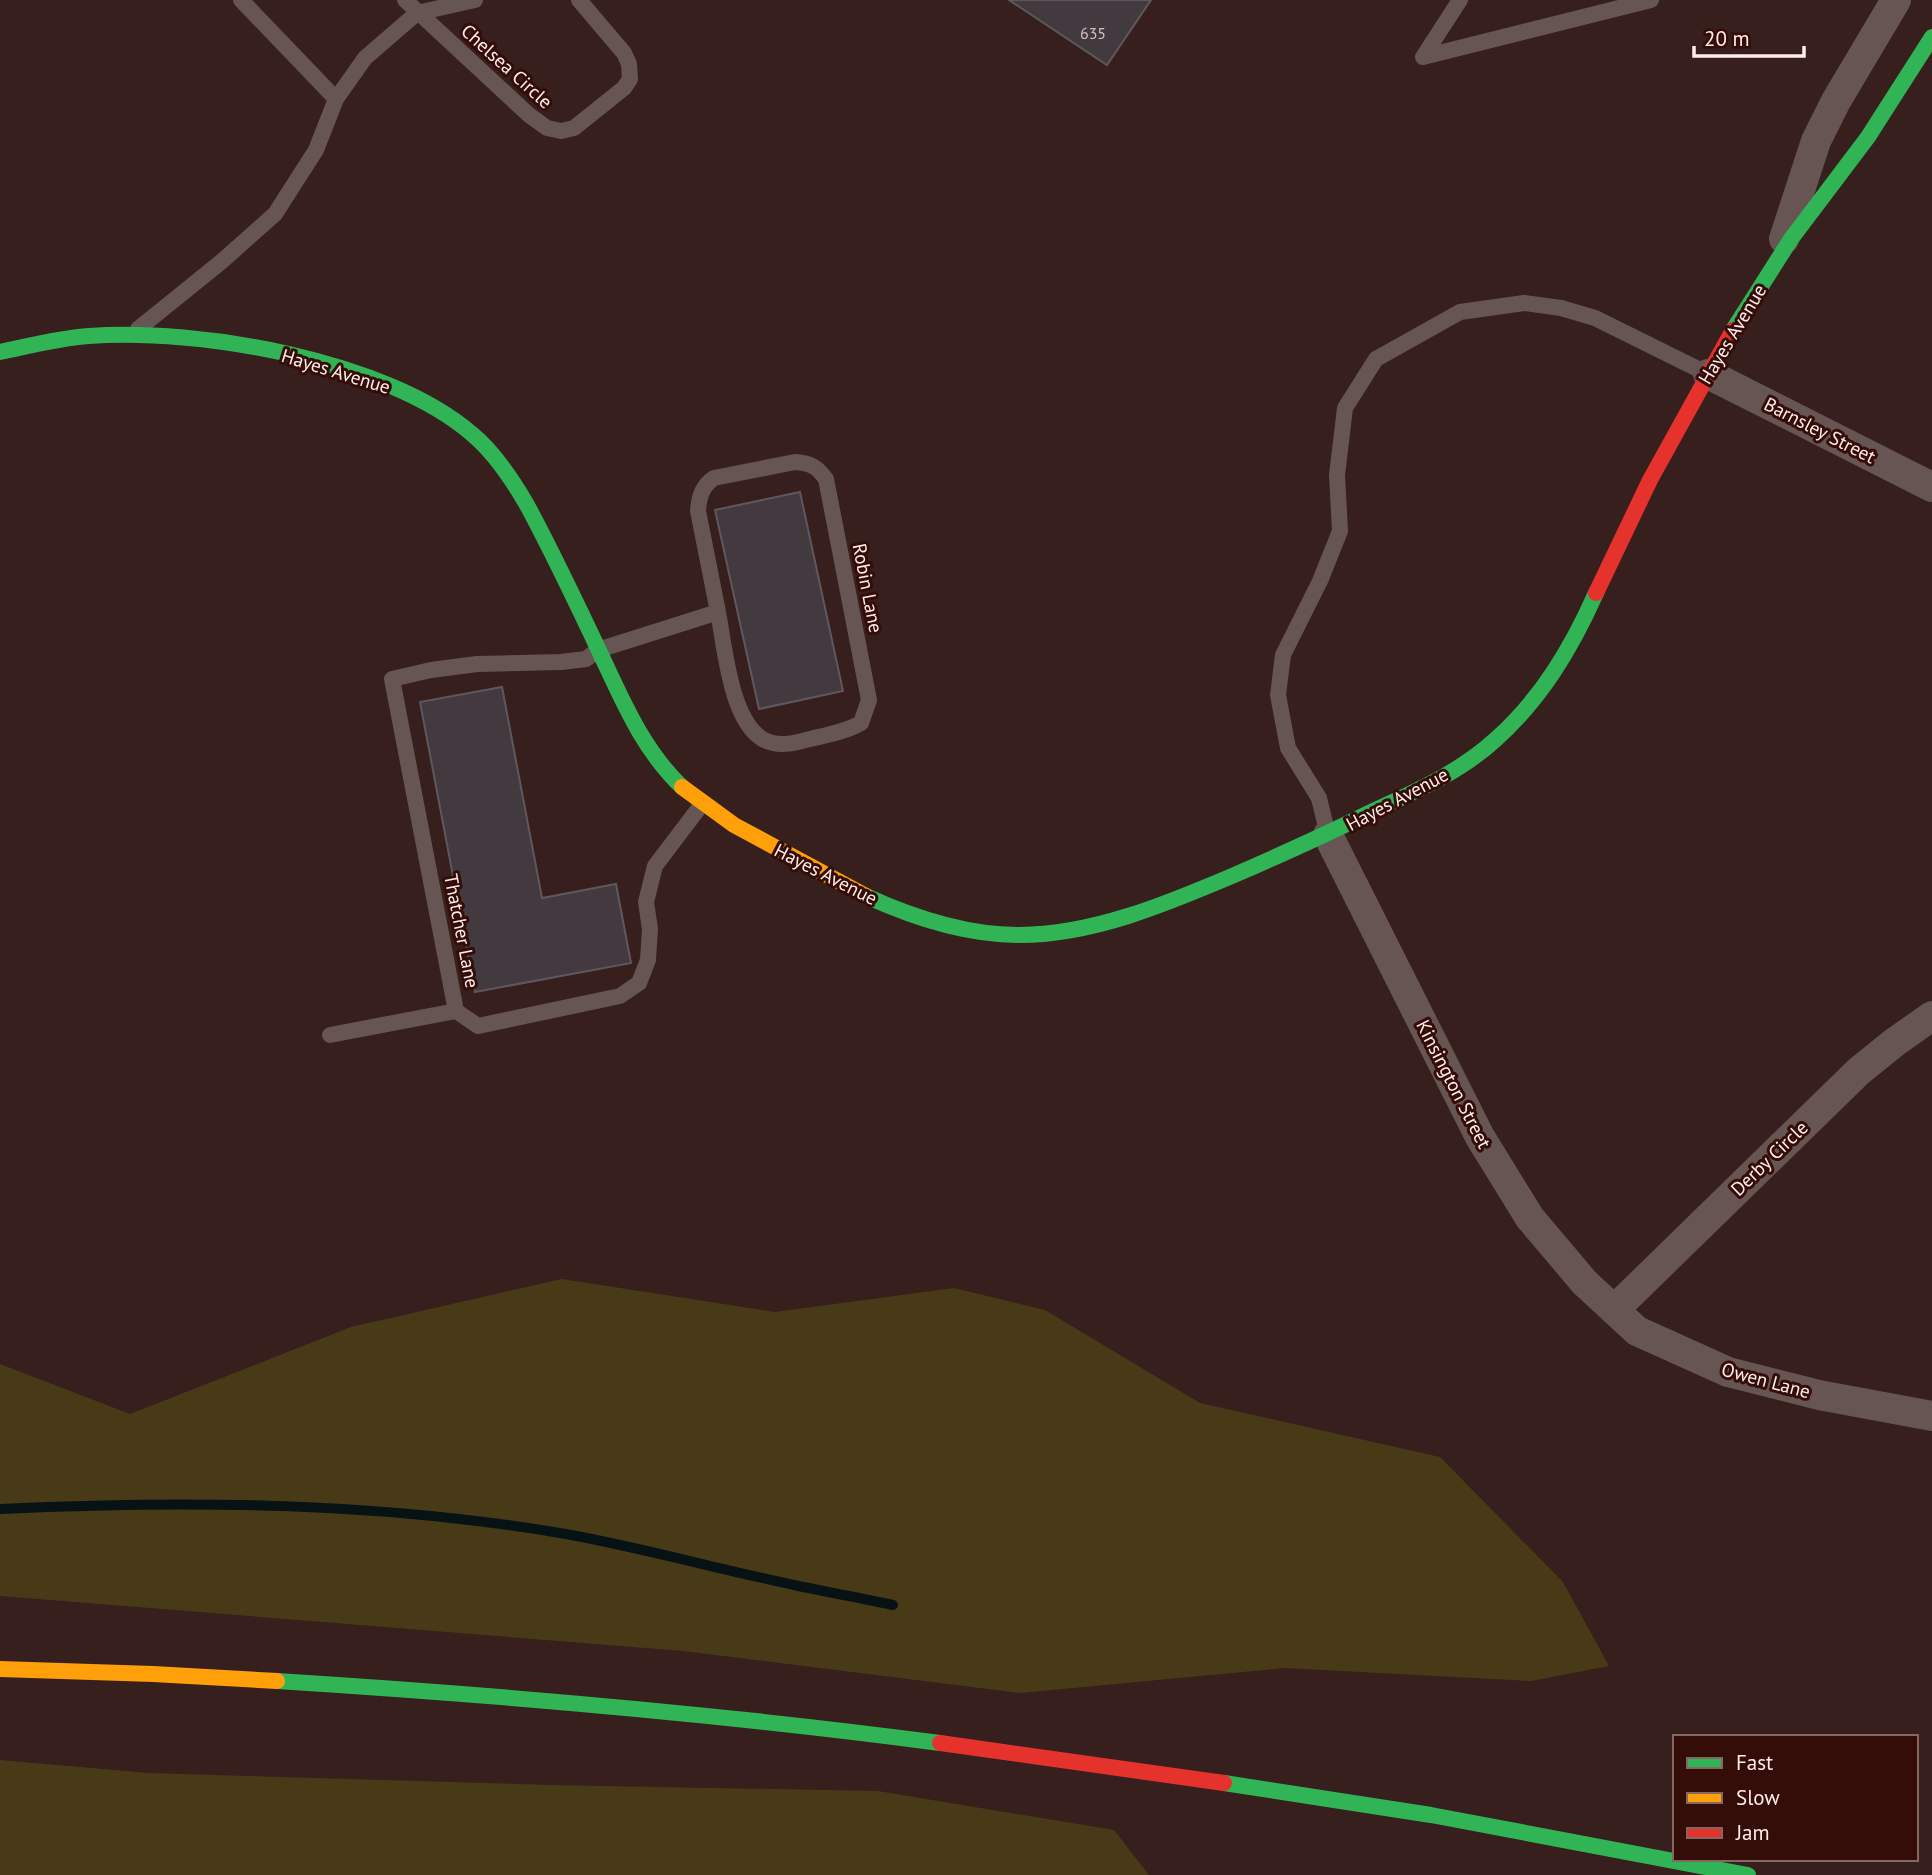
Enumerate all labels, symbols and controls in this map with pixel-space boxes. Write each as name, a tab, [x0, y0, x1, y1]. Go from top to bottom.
scale bar	[1694, 14, 1804, 58]
street label: Chelsea Circle	[456, 19, 558, 113]
house number: 635	[1080, 23, 1106, 43]
text: 20 m	[1704, 25, 1750, 52]
street label: Hayes Avenue	[1693, 280, 1771, 388]
street label: Hayes Avenue	[279, 343, 393, 399]
street label: Barnsley Street	[1760, 392, 1880, 469]
street label: Robin Lane	[848, 541, 888, 635]
street label: Hayes Avenue	[1342, 762, 1452, 836]
street label: Hayes Avenue	[771, 838, 881, 910]
street label: Thatcher Lane	[439, 872, 485, 990]
street label: Kinsington Street	[1411, 1016, 1497, 1153]
street label: Derby Circle	[1725, 1115, 1813, 1201]
street label: Owen Lane	[1719, 1357, 1813, 1403]
legend	[1673, 1735, 1918, 1861]
text: Fast	[1736, 1749, 1773, 1776]
text: Slow	[1736, 1784, 1780, 1811]
text: Jam	[1735, 1819, 1770, 1846]

